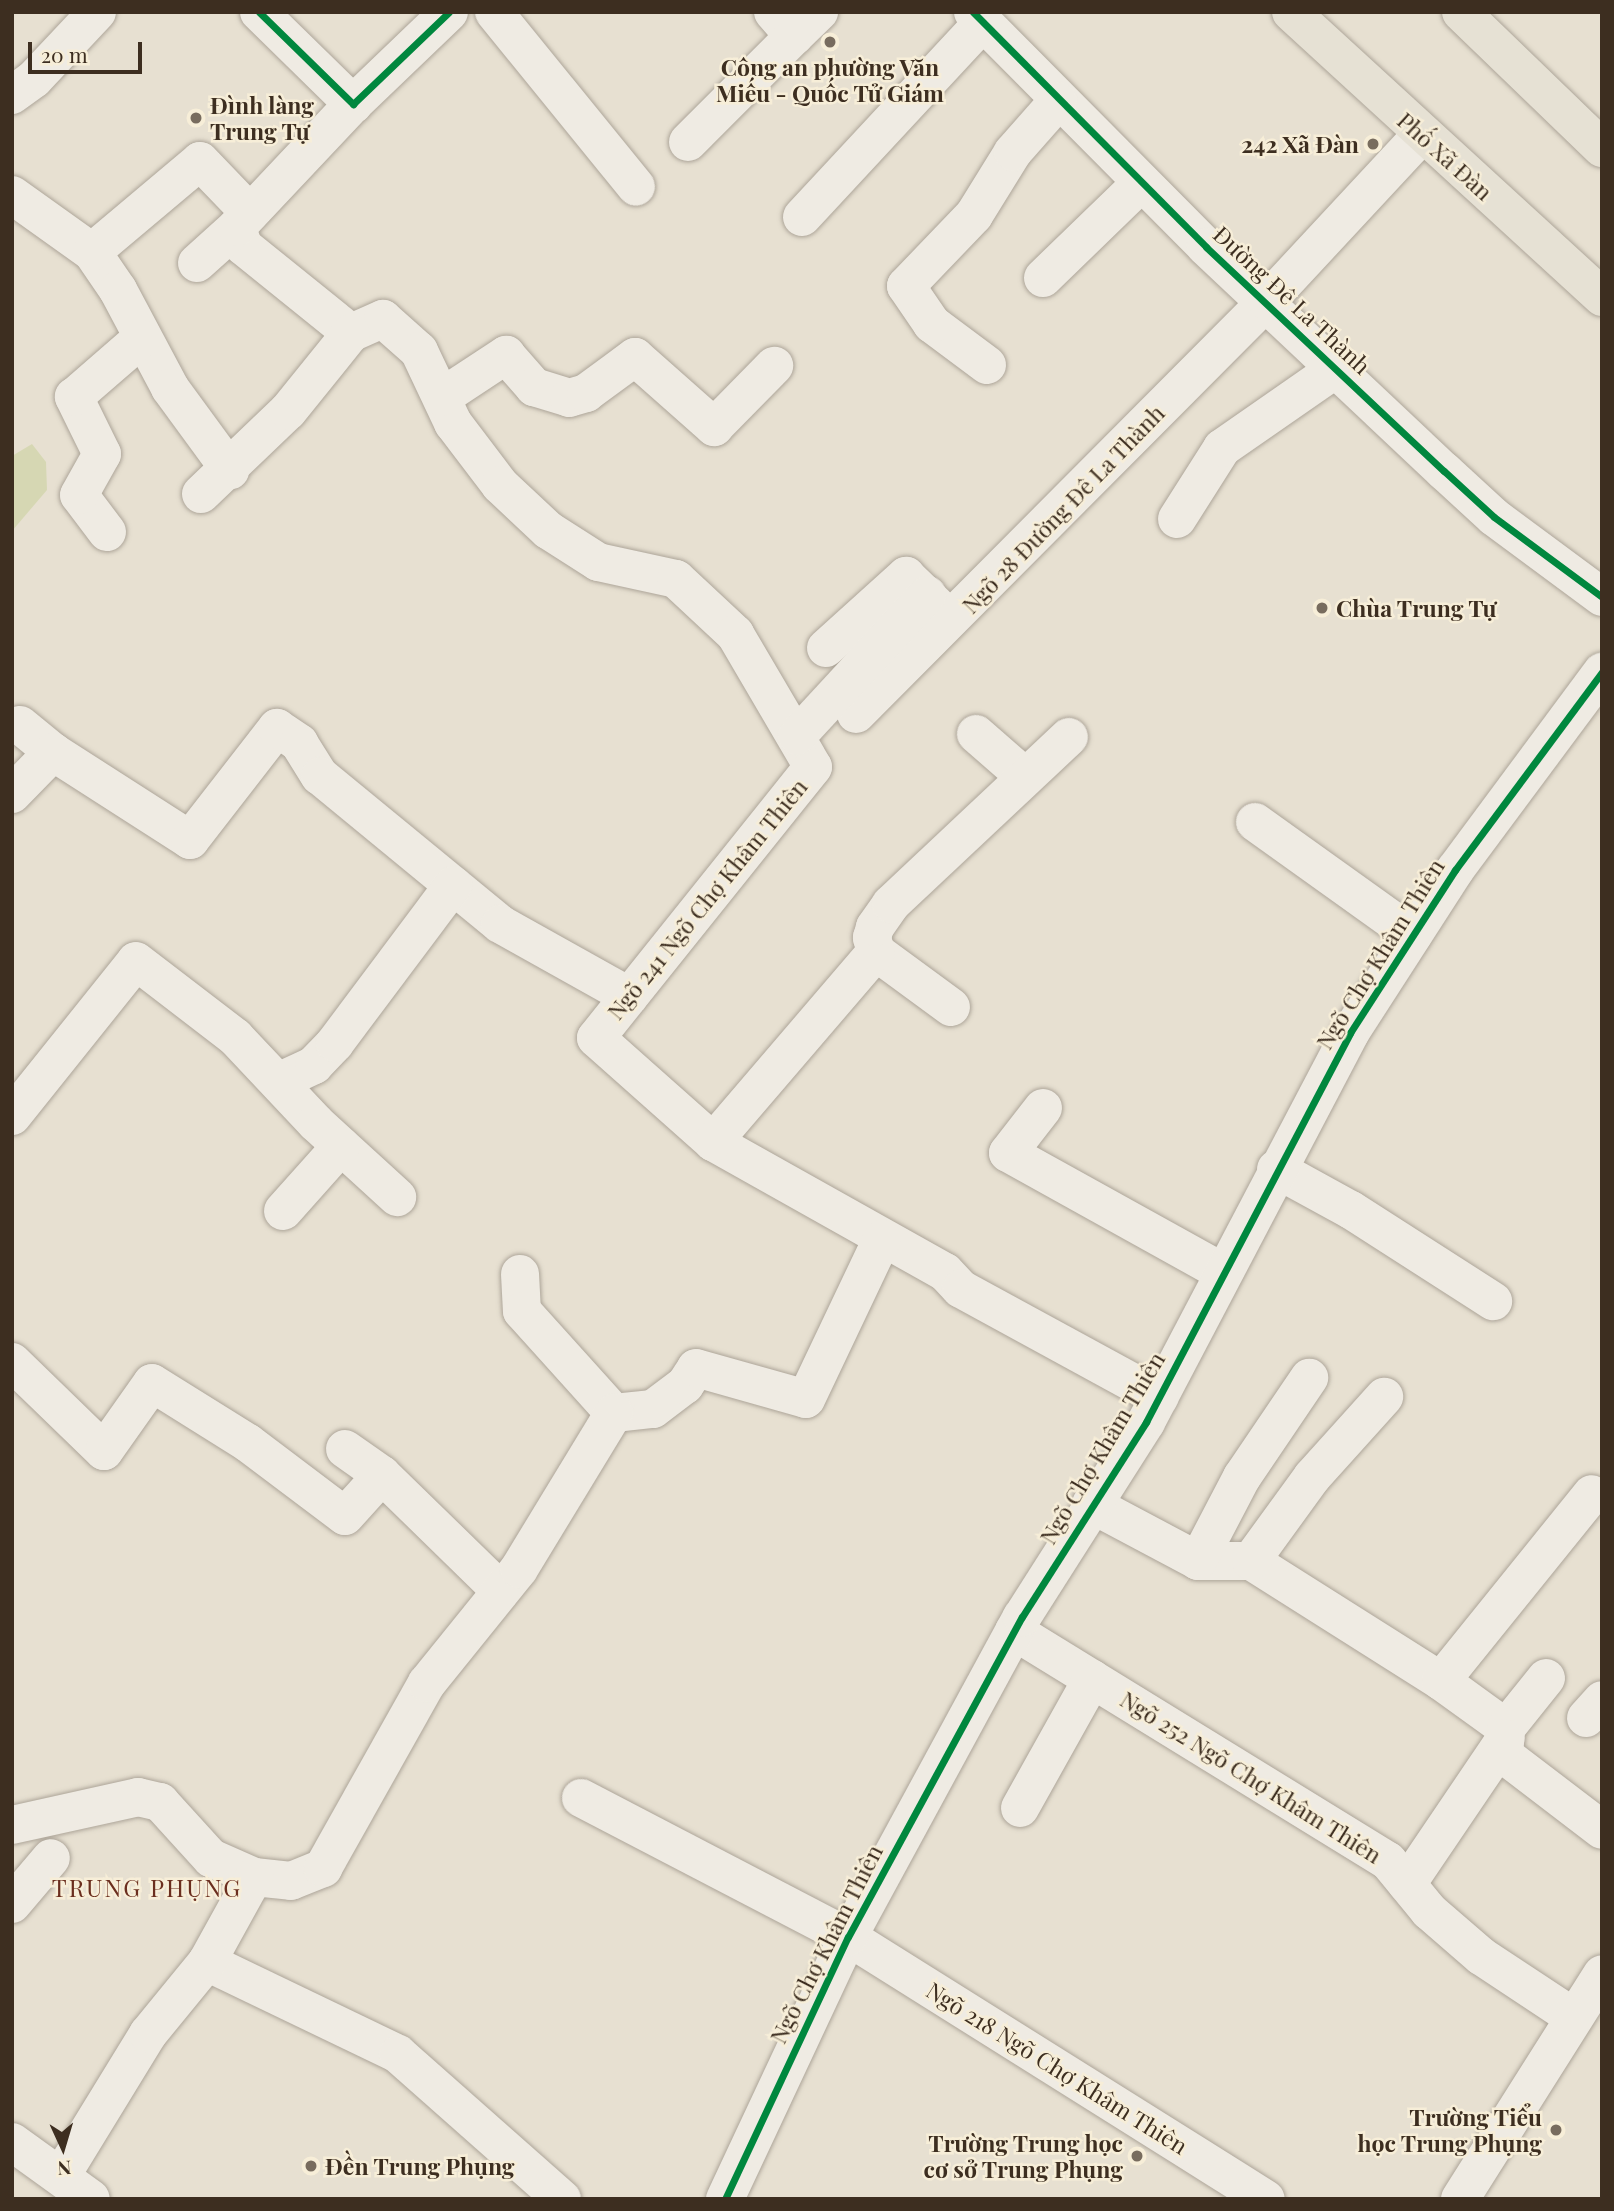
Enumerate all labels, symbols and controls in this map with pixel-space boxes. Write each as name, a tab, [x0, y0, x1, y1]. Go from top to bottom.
scale bar	[32, 28, 145, 72]
marker: Công an phường Văn Miếu - Quốc Tử Giám	[822, 34, 838, 50]
text: 20 m	[41, 40, 88, 68]
place label: Công an phường Văn Miếu - Quốc Tử Giám	[716, 53, 944, 107]
place label: Đình làng Trung Tự	[210, 91, 314, 145]
street label: Phố Xã Đàn	[1392, 106, 1498, 206]
marker: Đình làng Trung Tự	[188, 110, 204, 126]
place label: 242 Xã Đàn	[1241, 130, 1359, 158]
marker: 242 Xã Đàn	[1365, 136, 1381, 152]
street label: Đường Đê La Thành	[1208, 220, 1376, 380]
street label: Ngõ 28 Đường Đê La Thành	[956, 399, 1170, 619]
place label: Chùa Trung Tự	[1336, 594, 1498, 622]
marker: Chùa Trung Tự	[1314, 600, 1330, 616]
street label: Ngõ 241 Ngõ Chợ Khâm Thiên	[601, 773, 813, 1025]
street label: Ngõ Chợ Khâm Thiên	[1310, 854, 1450, 1054]
street label: Ngõ Chợ Khâm Thiên	[1034, 1347, 1170, 1549]
street label: Ngõ 252 Ngõ Chợ Khâm Thiên	[1115, 1685, 1387, 1869]
street label: Ngõ Chợ Khâm Thiên	[764, 1840, 888, 2048]
district label: TRUNG PHỤNG	[53, 1874, 241, 1902]
street label: Ngõ 218 Ngõ Chợ Khâm Thiên	[921, 1976, 1193, 2160]
place label: Trường Tiểu học Trung Phụng	[1357, 2103, 1542, 2157]
north arrow	[28, 2113, 98, 2183]
marker: Trường Tiểu học Trung Phụng	[1548, 2122, 1564, 2138]
place label: Trường Trung học cơ sở Trung Phụng	[923, 2129, 1123, 2183]
marker: Trường Trung học cơ sở Trung Phụng	[1129, 2148, 1145, 2164]
place label: Đền Trung Phụng	[325, 2152, 515, 2180]
text: N	[57, 2156, 72, 2182]
marker: Đền Trung Phụng	[303, 2158, 319, 2174]

